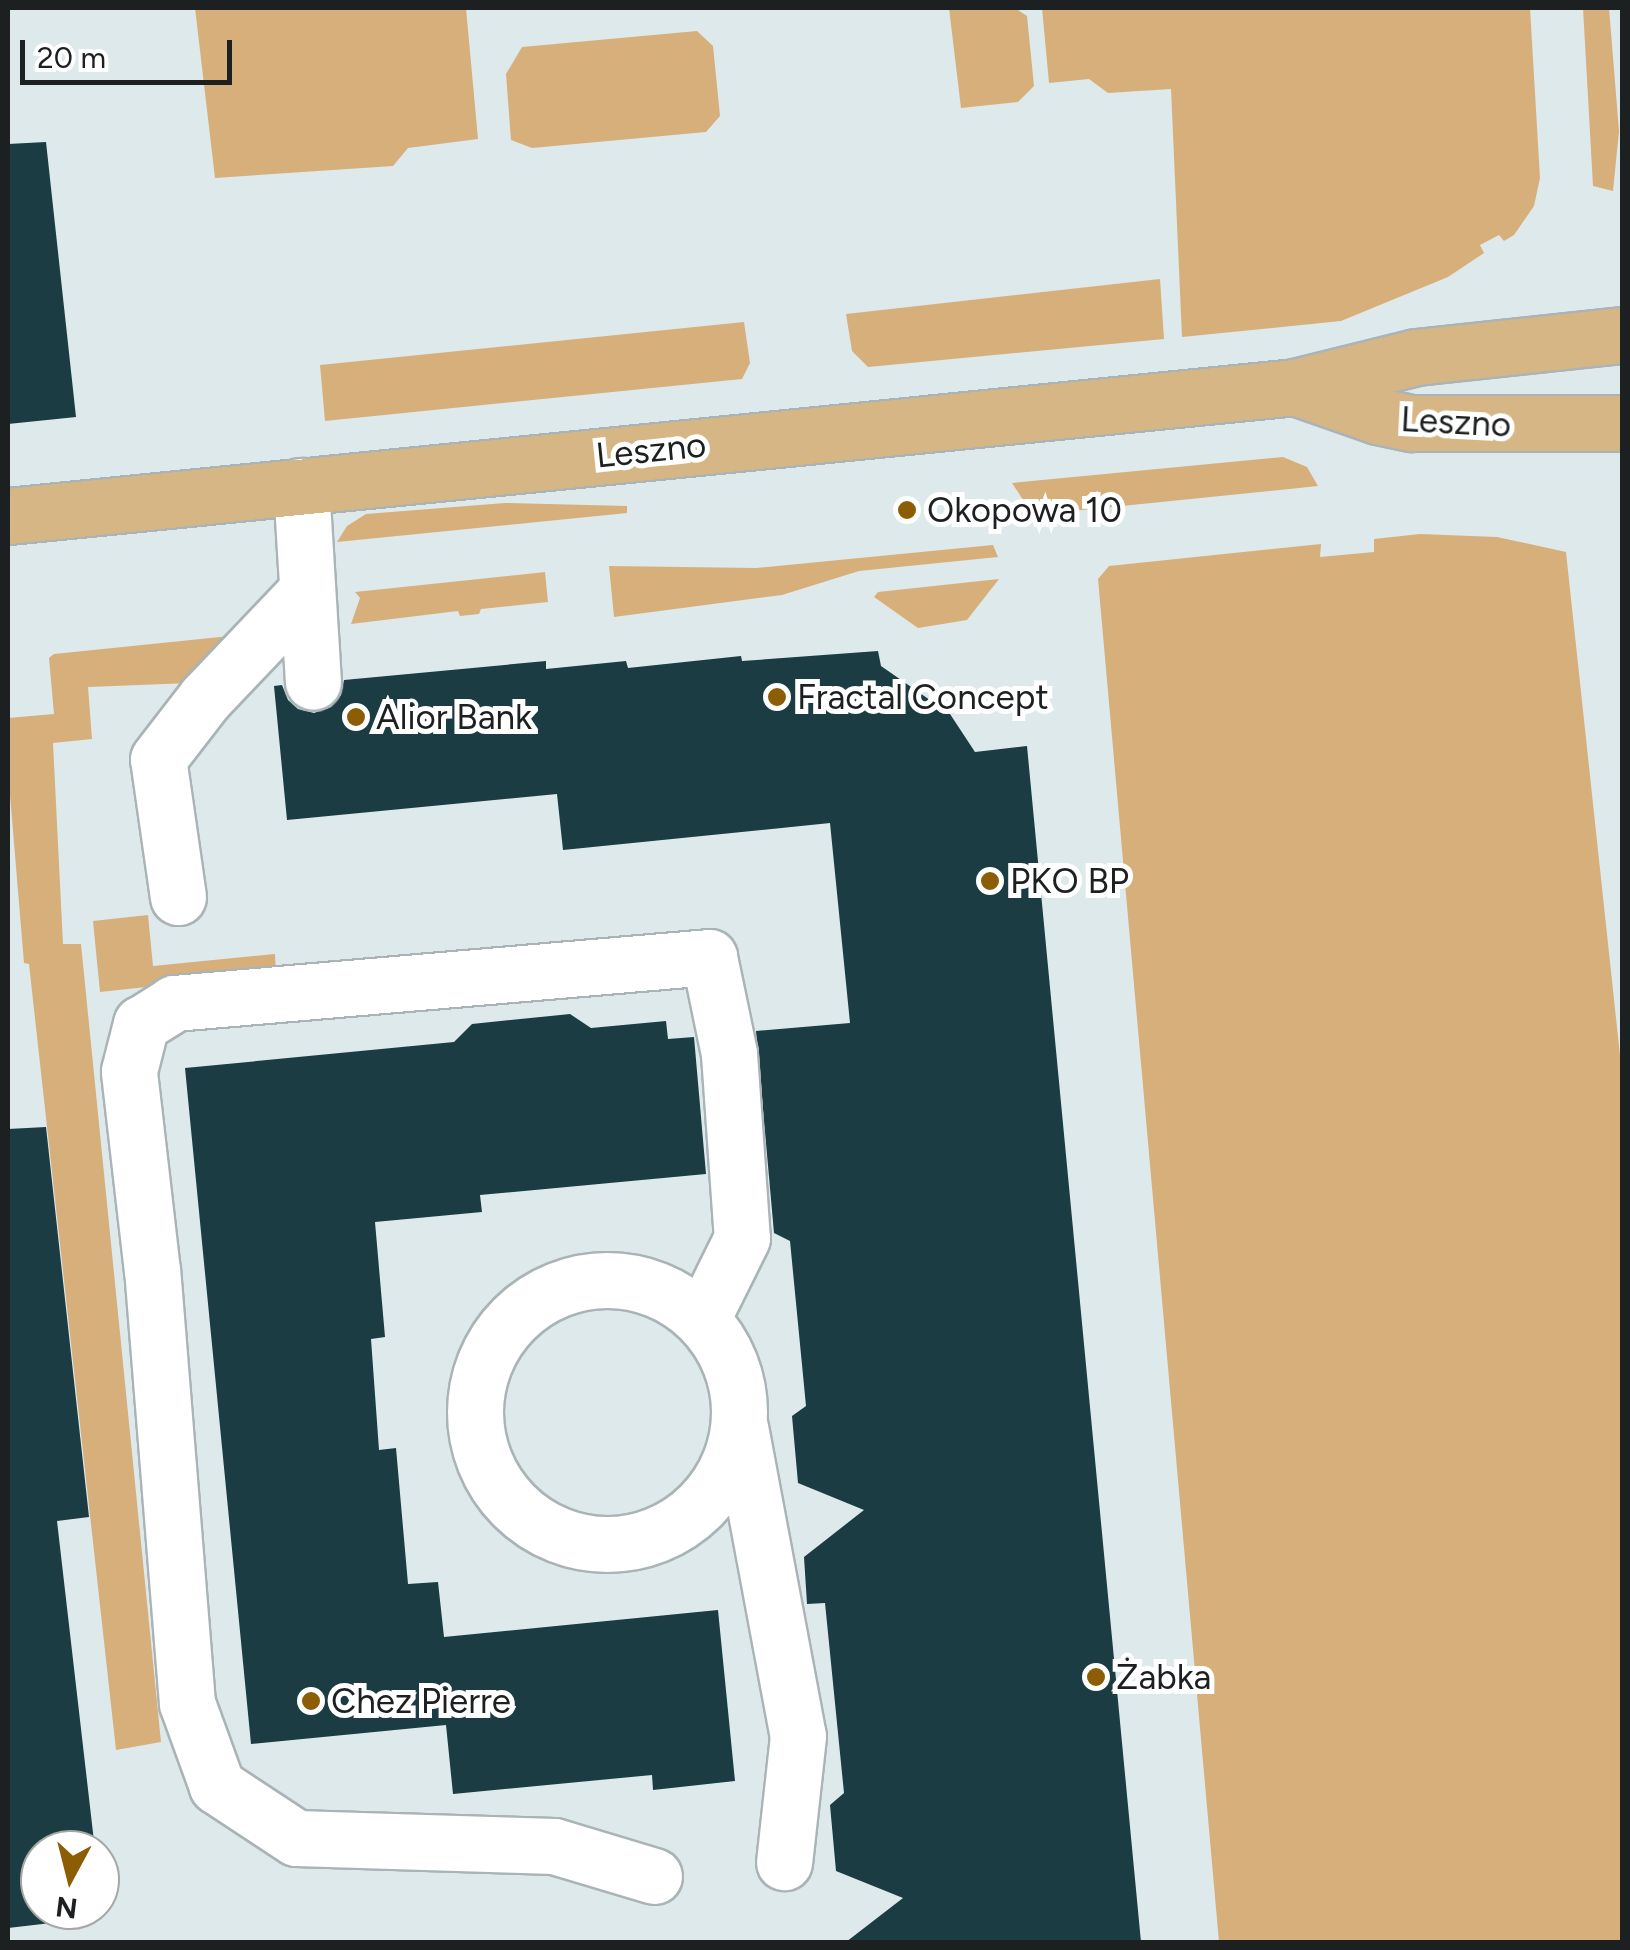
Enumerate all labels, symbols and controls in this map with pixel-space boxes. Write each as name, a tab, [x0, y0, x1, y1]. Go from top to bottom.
scale bar	[25, 20, 238, 82]
text: 20 m	[37, 39, 106, 76]
street label: Leszno	[1400, 398, 1512, 446]
street label: Leszno	[594, 423, 708, 477]
place label: Okopowa 10	[927, 489, 1122, 531]
marker: Okopowa 10	[896, 499, 918, 521]
place label: Fractal Concept	[797, 676, 1049, 718]
marker: Fractal Concept	[766, 686, 788, 708]
place label: Alior Bank	[376, 696, 532, 738]
marker: Alior Bank	[345, 706, 367, 728]
place label: PKO BP	[1010, 860, 1129, 902]
marker: PKO BP	[979, 870, 1001, 892]
place label: Żabka	[1116, 1656, 1211, 1698]
marker: Żabka	[1085, 1666, 1107, 1688]
place label: Chez Pierre	[331, 1680, 511, 1722]
marker: Chez Pierre	[300, 1690, 322, 1712]
north arrow	[20, 1830, 120, 1930]
text: N	[54, 1890, 79, 1926]

